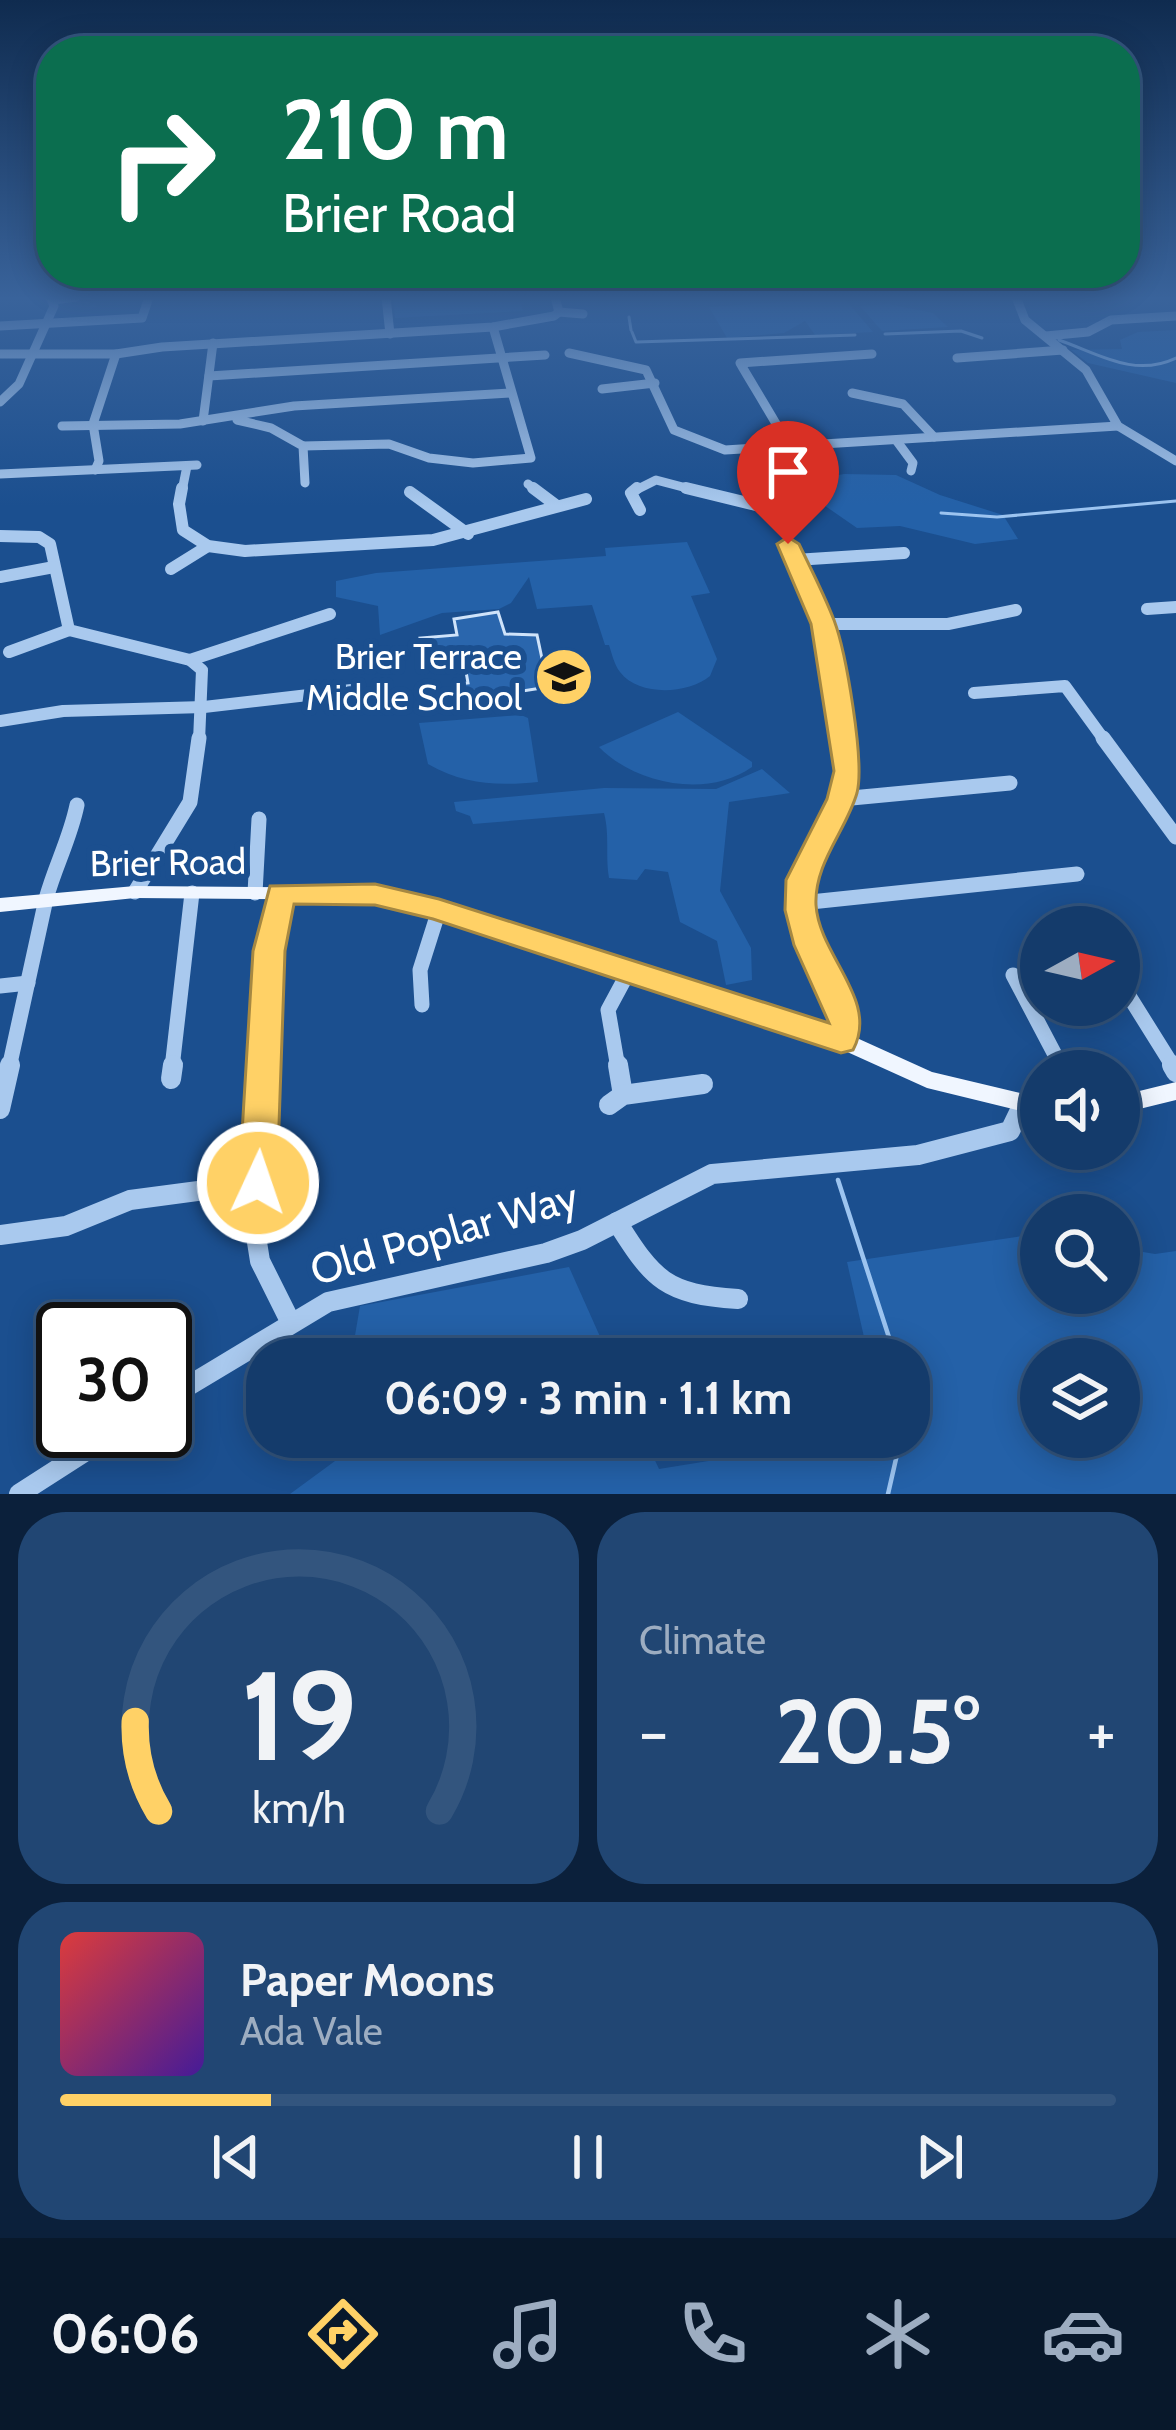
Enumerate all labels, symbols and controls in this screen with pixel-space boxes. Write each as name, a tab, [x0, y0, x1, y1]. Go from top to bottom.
text: 210 m	[282, 78, 509, 180]
icon: right	[84, 84, 240, 240]
text: Brier Road	[282, 180, 516, 246]
pin	[737, 421, 839, 544]
icon: arrive	[755, 439, 821, 505]
place label: Brier Terrace Middle School	[306, 634, 522, 719]
school or university icon: Brier Terrace Middle School	[533, 646, 595, 708]
street label: Brier Road	[89, 839, 247, 885]
north arrow	[1020, 906, 1140, 1026]
map controls	[1020, 906, 1140, 1458]
button: sound	[1020, 1050, 1140, 1170]
position arrow	[195, 1120, 321, 1246]
street label: Old Poplar Way	[304, 1170, 584, 1296]
button: search	[1020, 1194, 1140, 1314]
speed limit sign: 30	[36, 1302, 192, 1458]
button: layers	[1020, 1338, 1140, 1458]
text: 06:09 · 3 min · 1.1 km	[384, 1371, 792, 1425]
text: Climate	[639, 1616, 766, 1664]
text: 19	[240, 1640, 357, 1791]
text: 20.5°	[775, 1676, 980, 1786]
text: −	[639, 1691, 668, 1772]
text: +	[1087, 1691, 1116, 1772]
text: km/h	[252, 1782, 345, 1834]
text: Paper Moons	[240, 1953, 495, 2007]
text: Ada Vale	[240, 2007, 383, 2055]
icon: previous	[203, 2124, 269, 2190]
icon: pause	[555, 2124, 621, 2190]
icon: next	[907, 2124, 973, 2190]
icon: directions	[301, 2292, 385, 2376]
icon: music	[486, 2292, 570, 2376]
icon: phone	[671, 2292, 755, 2376]
icon: climate	[856, 2292, 940, 2376]
icon: car	[1041, 2292, 1125, 2376]
text: 06:06	[51, 2301, 200, 2367]

